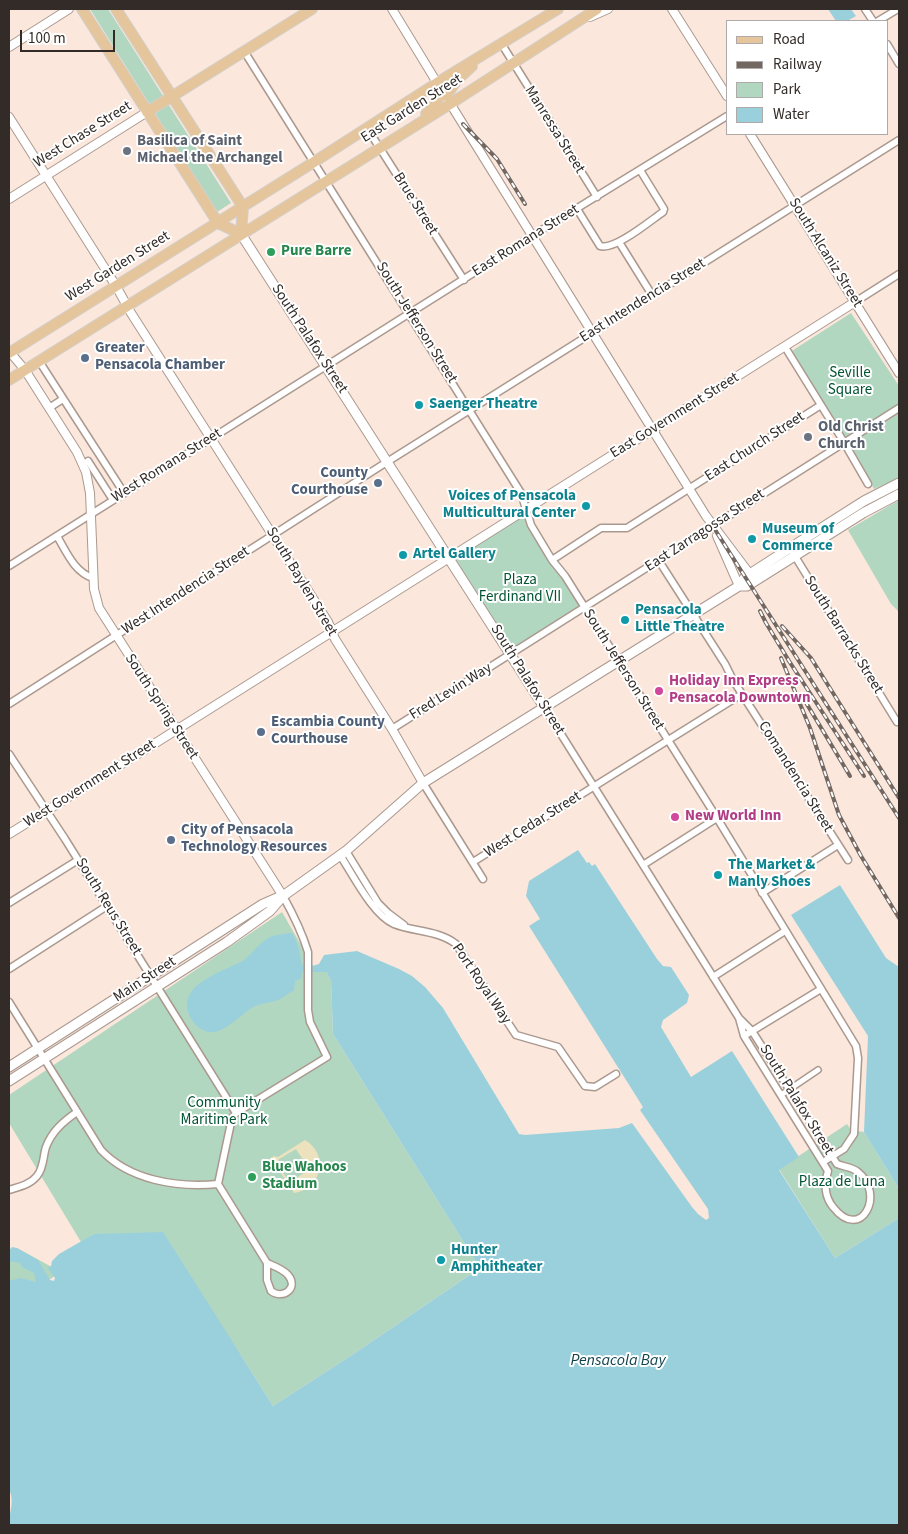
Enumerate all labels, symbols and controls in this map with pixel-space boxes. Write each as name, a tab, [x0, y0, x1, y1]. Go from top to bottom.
scale bar	[22, 20, 118, 52]
legend	[726, 20, 888, 135]
text: 100 m	[28, 28, 66, 49]
text: Road	[773, 29, 805, 50]
text: Railway	[773, 54, 822, 75]
street label: East Garden Street	[358, 71, 466, 147]
text: Park	[773, 79, 801, 100]
street label: Manressa Street	[520, 83, 588, 177]
street label: West Chase Street	[31, 98, 135, 172]
text: Water	[773, 104, 809, 125]
place label: Basilica of Saint Michael the Archangel	[137, 133, 282, 168]
marker: Basilica of Saint Michael the Archangel	[121, 145, 133, 157]
street label: Brue Street	[389, 169, 441, 239]
street label: South Alcaniz Street	[784, 195, 866, 311]
street label: East Romana Street	[469, 201, 583, 281]
street label: West Garden Street	[62, 228, 174, 306]
place label: Pure Barre	[281, 243, 352, 261]
marker: Pure Barre	[265, 246, 277, 258]
street label: East Intendencia Street	[577, 255, 709, 347]
street label: South Jefferson Street	[371, 259, 461, 387]
street label: South Palafox Street	[267, 281, 351, 397]
place label: Greater Pensacola Chamber	[95, 340, 225, 375]
marker: Greater Pensacola Chamber	[79, 352, 91, 364]
park label: Seville Square	[828, 365, 872, 400]
street label: East Government Street	[607, 369, 743, 463]
place label: Saenger Theatre	[429, 396, 538, 414]
marker: Saenger Theatre	[413, 399, 425, 411]
street label: East Church Street	[702, 408, 808, 486]
place label: Old Christ Church	[818, 419, 884, 454]
street label: West Romana Street	[109, 425, 225, 507]
marker: Old Christ Church	[802, 431, 814, 443]
place label: County Courthouse	[291, 465, 368, 500]
marker: County Courthouse	[372, 477, 384, 489]
street label: East Zarragossa Street	[642, 486, 768, 576]
place label: Voices of Pensacola Multicultural Center	[443, 488, 576, 523]
marker: Voices of Pensacola Multicultural Center	[580, 500, 592, 512]
place label: Museum of Commerce	[762, 521, 834, 556]
street label: South Baylen Street	[261, 524, 341, 640]
marker: Museum of Commerce	[746, 533, 758, 545]
street label: West Intendencia Street	[119, 543, 253, 639]
place label: Artel Gallery	[413, 546, 496, 564]
marker: Artel Gallery	[397, 549, 409, 561]
park label: Plaza Ferdinand VII	[479, 572, 561, 607]
street label: South Barracks Street	[799, 573, 887, 697]
place label: Pensacola Little Theatre	[635, 602, 725, 637]
street label: South Jefferson Street	[578, 606, 668, 734]
marker: Pensacola Little Theatre	[619, 614, 631, 626]
street label: South Palafox Street	[486, 622, 568, 738]
street label: South Spring Street	[120, 651, 202, 763]
street label: Fred Levin Way	[407, 660, 495, 724]
place label: Holiday Inn Express Pensacola Downtown	[669, 673, 810, 708]
marker: Holiday Inn Express Pensacola Downtown	[653, 685, 665, 697]
place label: Escambia County Courthouse	[271, 714, 385, 749]
street label: Comandencia Street	[754, 718, 836, 836]
marker: Escambia County Courthouse	[255, 726, 267, 738]
street label: West Government Street	[21, 736, 159, 832]
street label: West Cedar Street	[481, 788, 585, 862]
place label: New World Inn	[685, 808, 781, 826]
marker: New World Inn	[669, 811, 681, 823]
place label: City of Pensacola Technology Resources	[181, 822, 327, 857]
marker: City of Pensacola Technology Resources	[165, 834, 177, 846]
street label: South Reus Street	[71, 855, 145, 959]
place label: The Market & Manly Shoes	[728, 857, 815, 892]
marker: The Market & Manly Shoes	[712, 869, 724, 881]
street label: Port Royal Way	[447, 940, 515, 1028]
street label: Main Street	[110, 953, 180, 1007]
street label: South Palafox Street	[755, 1042, 837, 1158]
park label: Community Maritime Park	[180, 1095, 268, 1130]
place label: Blue Wahoos Stadium	[262, 1159, 346, 1194]
marker: Blue Wahoos Stadium	[246, 1171, 258, 1183]
park label: Plaza de Luna	[799, 1174, 885, 1192]
place label: Hunter Amphitheater	[451, 1242, 543, 1277]
marker: Hunter Amphitheater	[435, 1254, 447, 1266]
water label: Pensacola Bay	[570, 1351, 666, 1371]

